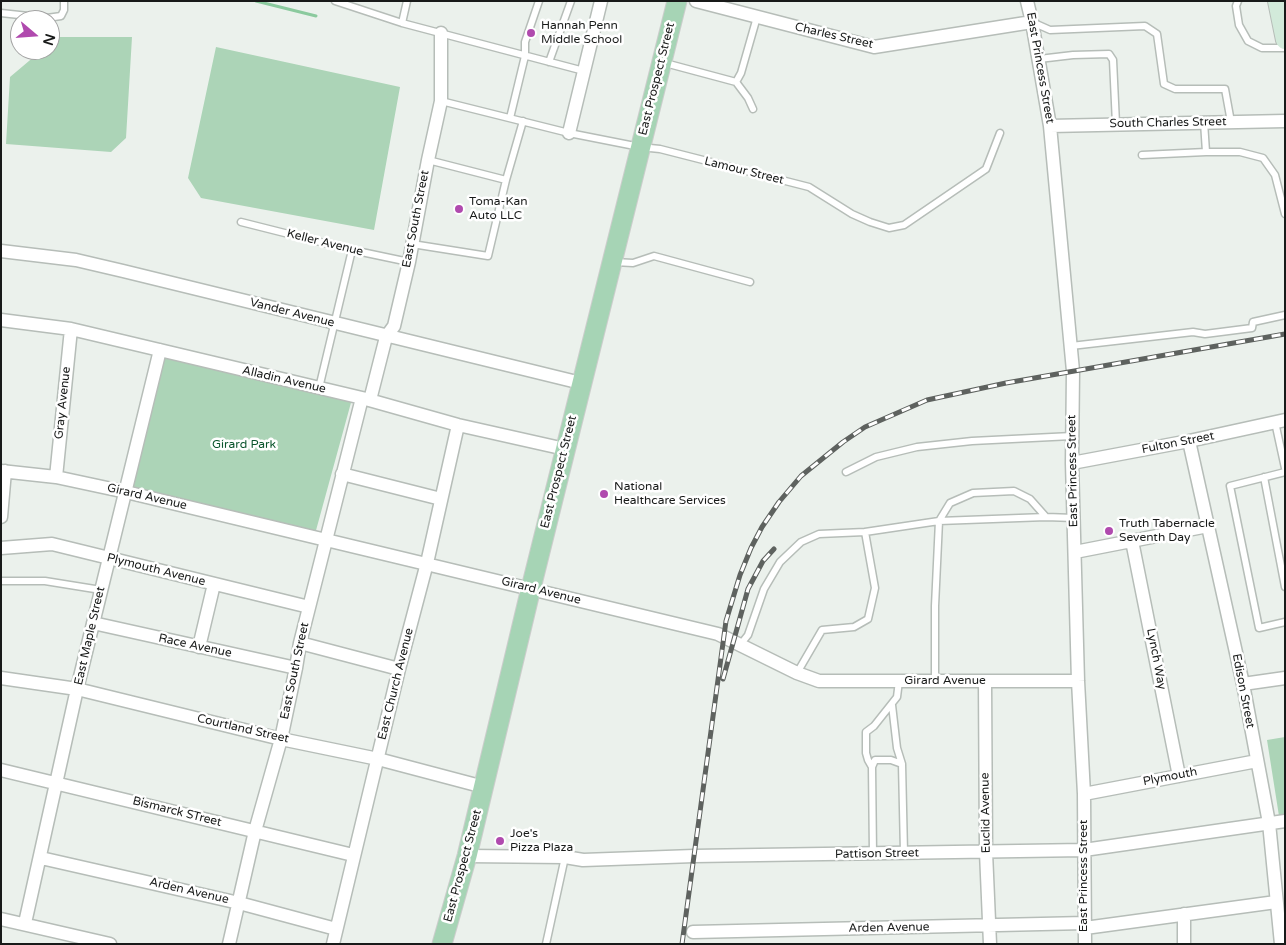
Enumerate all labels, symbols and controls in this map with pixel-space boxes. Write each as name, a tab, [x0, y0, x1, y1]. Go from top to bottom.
north arrow	[10, 10, 60, 60]
street label: East Princess Street	[1023, 11, 1057, 125]
place label: Hannah Penn Middle School	[541, 19, 622, 47]
street label: Charles Street	[793, 20, 875, 52]
street label: East Prospect Street	[636, 21, 678, 137]
marker: Hannah Penn Middle School	[525, 27, 537, 39]
text: N	[39, 32, 59, 47]
street label: South Charles Street	[1109, 115, 1227, 131]
street label: Lamour Street	[703, 154, 785, 188]
street label: East South Street	[399, 169, 433, 269]
place label: Toma-Kan Auto LLC	[469, 195, 528, 223]
marker: Toma-Kan Auto LLC	[453, 203, 465, 215]
street label: Keller Avenue	[285, 227, 365, 259]
street label: Vander Avenue	[248, 296, 336, 330]
street label: Alladin Avenue	[241, 363, 327, 397]
street label: Gray Avenue	[52, 366, 74, 440]
street label: East Prospect Street	[538, 414, 580, 530]
street label: East Princess Street	[1065, 415, 1081, 527]
street label: Fulton Street	[1140, 429, 1216, 457]
park label: Girard Park	[212, 438, 276, 452]
place label: National Healthcare Services	[614, 480, 726, 508]
street label: Girard Avenue	[106, 481, 188, 513]
marker: National Healthcare Services	[598, 488, 610, 500]
place label: Truth Tabernacle Seventh Day	[1119, 517, 1215, 545]
marker: Truth Tabernacle Seventh Day	[1103, 525, 1115, 537]
street label: Plymouth Avenue	[105, 551, 207, 589]
street label: Girard Avenue	[500, 574, 582, 608]
street label: East Maple Street	[72, 585, 108, 687]
street label: East South Street	[278, 621, 312, 721]
street label: East Church Avenue	[375, 627, 417, 741]
street label: Lynch Way	[1143, 627, 1169, 691]
street label: Race Avenue	[157, 631, 233, 661]
street label: Edison Street	[1229, 652, 1257, 730]
street label: Girard Avenue	[904, 674, 986, 688]
street label: Courtland Street	[196, 711, 290, 747]
street label: Plymouth	[1142, 765, 1198, 789]
street label: Euclid Avenue	[978, 772, 994, 854]
street label: Bismarck STreet	[131, 794, 223, 830]
street label: East Prospect Street	[441, 808, 485, 924]
street label: East Princess Street	[1077, 820, 1091, 932]
place label: Joe's Pizza Plaza	[510, 827, 573, 855]
marker: Joe's Pizza Plaza	[494, 835, 506, 847]
street label: Pattison Street	[835, 846, 919, 862]
street label: Arden Avenue	[148, 875, 230, 907]
street label: Arden Avenue	[848, 920, 930, 936]

